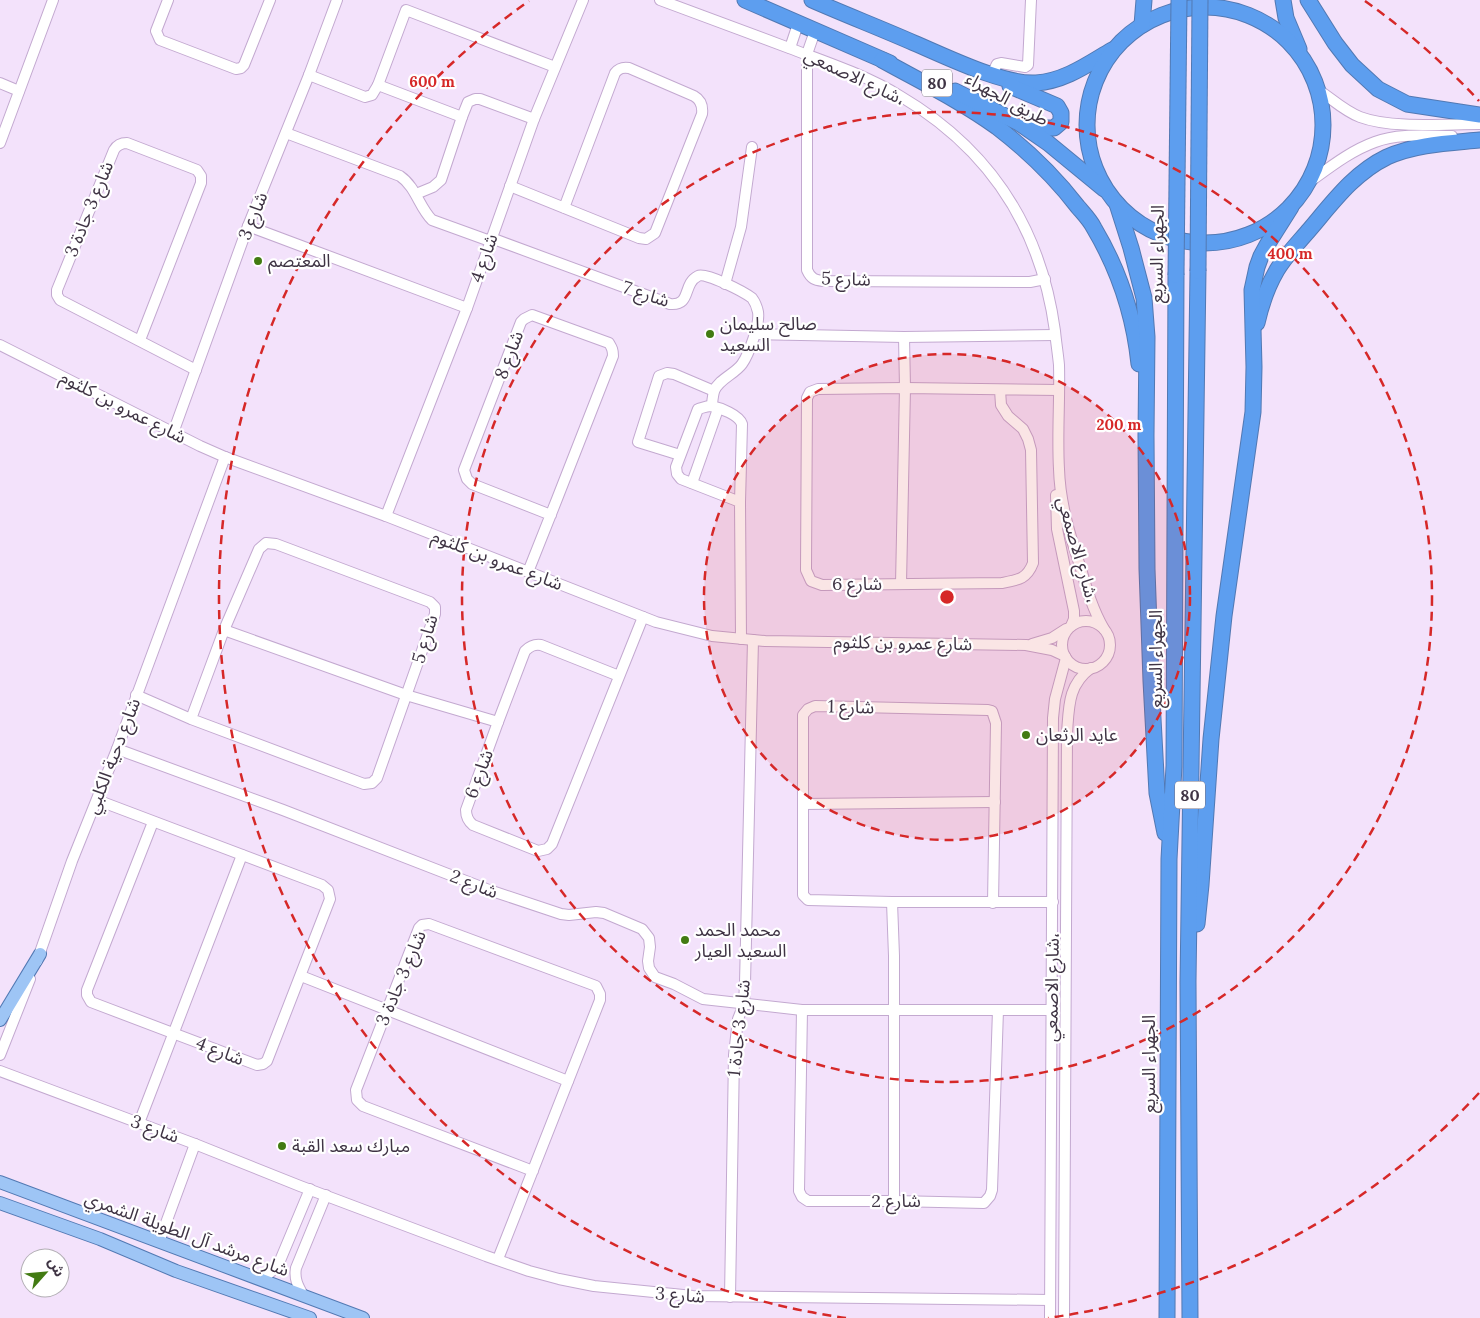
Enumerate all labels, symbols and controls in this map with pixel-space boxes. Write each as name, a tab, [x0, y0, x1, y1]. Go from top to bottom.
street label: شارع الاصمعي،	[799, 43, 910, 113]
street label: طريق الجهراء	[962, 66, 1053, 131]
road number: 80	[922, 70, 952, 96]
text: 600 m	[409, 72, 455, 91]
street label: شارع 3 جادة 3	[59, 158, 121, 261]
street label: شارع 3	[233, 188, 275, 244]
street label: الجهراء السريع	[1144, 205, 1172, 303]
street label: شارع 4	[465, 231, 505, 286]
text: 400 m	[1267, 244, 1313, 263]
place label: المعتصم	[268, 249, 331, 274]
marker: المعتصم	[252, 255, 264, 267]
street label: شارع 5	[821, 266, 871, 294]
street label: شارع 7	[619, 275, 673, 315]
place label: صالح سليمان السعيد	[720, 312, 817, 356]
street label: شارع 8	[489, 327, 531, 383]
marker: صالح سليمان السعيد	[704, 328, 716, 340]
street label: شارع عمرو بن كلثوم	[55, 365, 190, 451]
text: 200 m	[1097, 415, 1142, 434]
street label: شارع الاصمعي،	[1049, 494, 1105, 607]
street label: شارع عمرو بن كلثوم	[427, 524, 566, 598]
street label: شارع 6	[832, 572, 882, 598]
centre of rings	[938, 588, 956, 606]
street label: الجهراء السريع	[1144, 610, 1170, 708]
street label: شارع 5	[406, 612, 446, 667]
street label: شارع عمرو بن كلثوم	[833, 630, 973, 658]
street label: شارع دحية الكلبي	[80, 695, 148, 818]
street label: شارع 1	[828, 695, 874, 721]
place label: عايد الرثعان	[1036, 723, 1118, 746]
marker: عايد الرثعان	[1020, 729, 1032, 741]
street label: شارع 6	[459, 746, 501, 802]
road number: 80	[1175, 782, 1205, 808]
street label: شارع 2	[446, 864, 501, 906]
place label: محمد الحمد السعيد العيار	[694, 918, 787, 962]
street label: شارع 3 جادة 3	[370, 927, 434, 1030]
street label: شارع الاصمعي،	[1039, 932, 1067, 1042]
marker: محمد الحمد السعيد العيار	[679, 934, 691, 946]
street label: شارع 3 جادة 1	[722, 978, 758, 1078]
street label: الجهراء السريع	[1137, 1015, 1163, 1113]
street label: شارع 4	[192, 1031, 247, 1073]
street label: شارع 3	[127, 1109, 183, 1151]
place label: مبارك سعد القبة	[292, 1134, 410, 1157]
marker: مبارك سعد القبة	[276, 1140, 288, 1152]
street label: شارع مرشد آل الطويلة الشمري	[81, 1186, 292, 1284]
street label: شارع 2	[871, 1189, 921, 1215]
north arrow	[20, 1248, 70, 1298]
text: ش	[44, 1254, 69, 1280]
street label: شارع 3	[654, 1281, 706, 1311]

